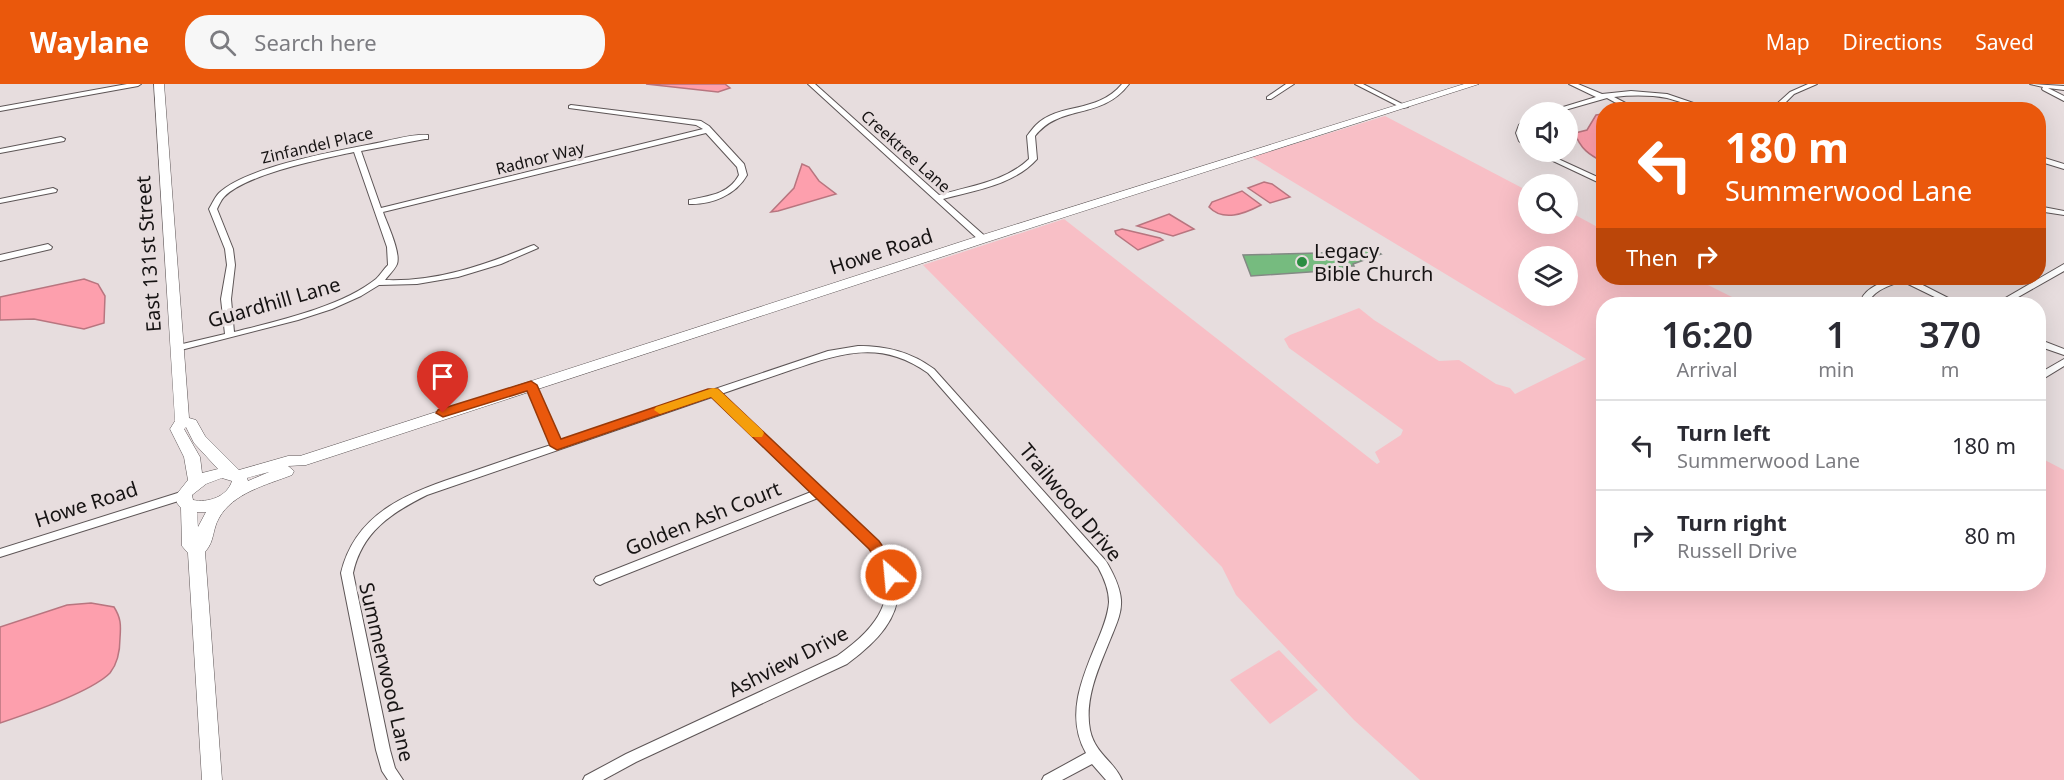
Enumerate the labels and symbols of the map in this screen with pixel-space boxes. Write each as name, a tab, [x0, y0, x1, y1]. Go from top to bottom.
street label: Creektree Lane	[856, 105, 956, 197]
street label: Zinfandel Place	[259, 121, 375, 169]
street label: Radnor Way	[493, 136, 588, 180]
street label: East 131st Street	[129, 175, 167, 333]
street label: Howe Road	[826, 222, 936, 280]
place label: Legacy Bible Church	[1314, 237, 1433, 287]
marker: Legacy Bible Church	[1295, 255, 1309, 269]
street label: Guardhill Lane	[205, 270, 343, 334]
pin	[417, 351, 468, 413]
street label: Trailwood Drive	[1014, 437, 1128, 567]
street label: Golden Ash Court	[621, 474, 785, 562]
street label: Howe Road	[31, 475, 141, 533]
position arrow	[859, 543, 923, 607]
street label: Summerwood Lane	[353, 580, 421, 764]
street label: Ashview Drive	[723, 619, 853, 703]

